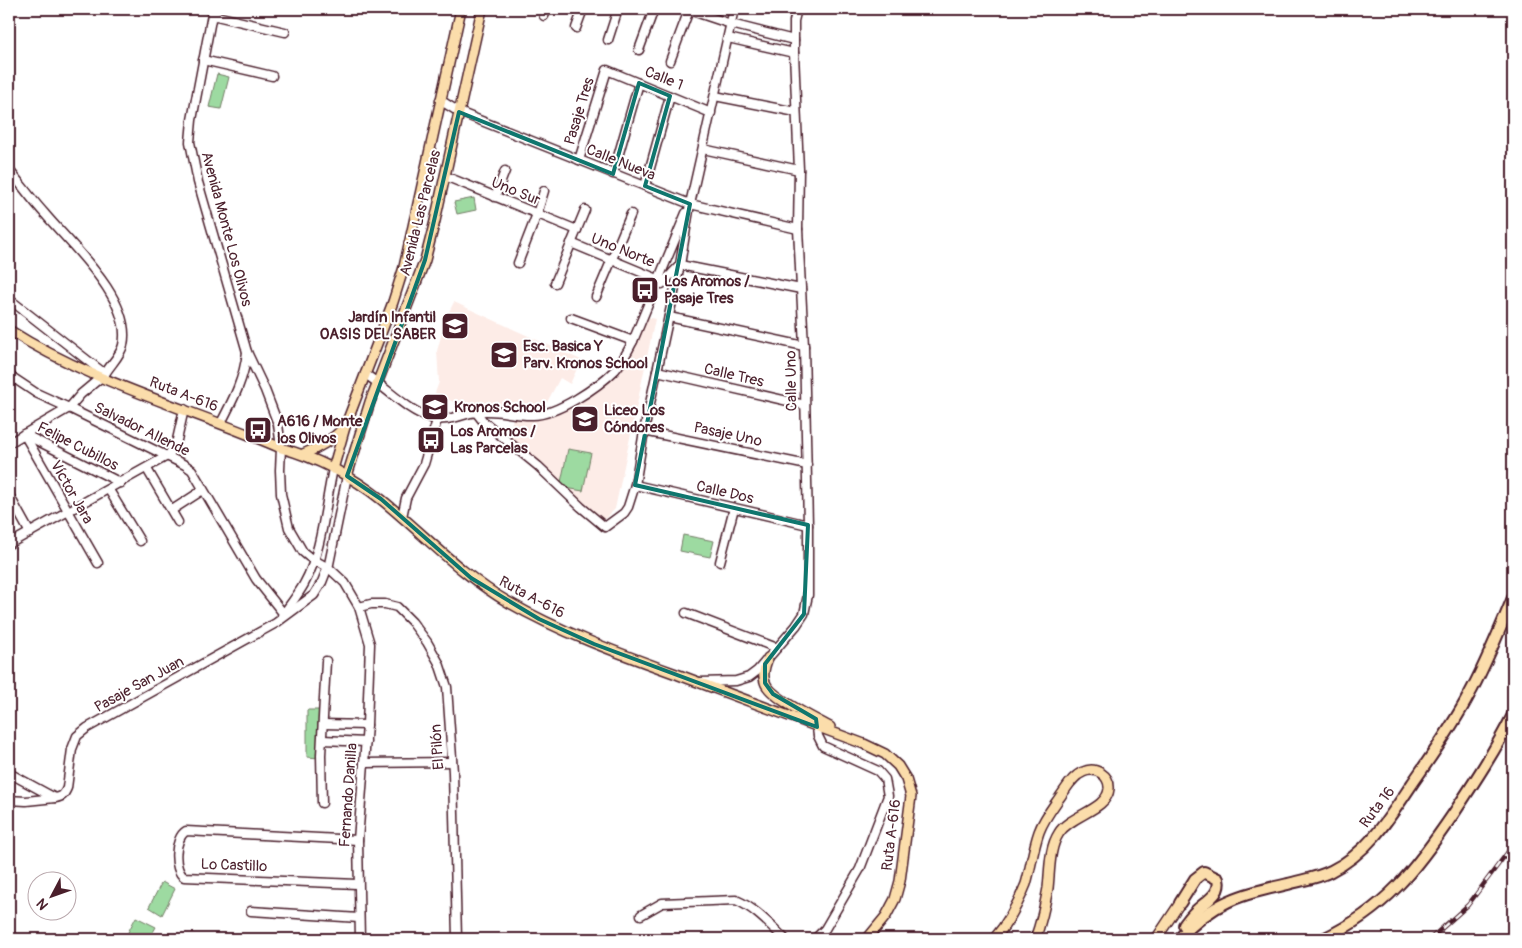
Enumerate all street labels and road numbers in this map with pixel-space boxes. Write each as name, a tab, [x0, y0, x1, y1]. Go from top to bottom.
street label: Calle 1	[642, 62, 686, 95]
street label: Pasaje Tres	[560, 75, 599, 147]
street label: Calle Nueva	[583, 140, 658, 185]
street label: Avenida Las Parcelas	[396, 148, 445, 278]
street label: Avenida Monte Los Olivos	[197, 150, 256, 309]
street label: Uno Sur	[488, 173, 544, 210]
street label: Uno Norte	[588, 229, 658, 272]
street label: Calle Uno	[781, 350, 802, 412]
street label: Calle Tres	[702, 359, 766, 392]
street label: Ruta A-616	[147, 373, 221, 416]
street label: Salvador Allende	[91, 398, 193, 461]
street label: Felipe Cubillos	[34, 418, 122, 475]
street label: Pasaje Uno	[692, 418, 764, 451]
street label: Víctor Jara	[46, 457, 97, 527]
street label: Calle Dos	[694, 477, 756, 508]
street label: Ruta A-616	[496, 572, 568, 623]
street label: Pasaje San Juan	[91, 652, 187, 717]
street label: El Pilón	[426, 723, 449, 770]
street label: Fernando Danilla	[335, 742, 362, 848]
street label: Ruta 16	[1356, 783, 1399, 832]
street label: Ruta A-616	[878, 798, 905, 872]
street label: Lo Castillo	[200, 855, 268, 876]

